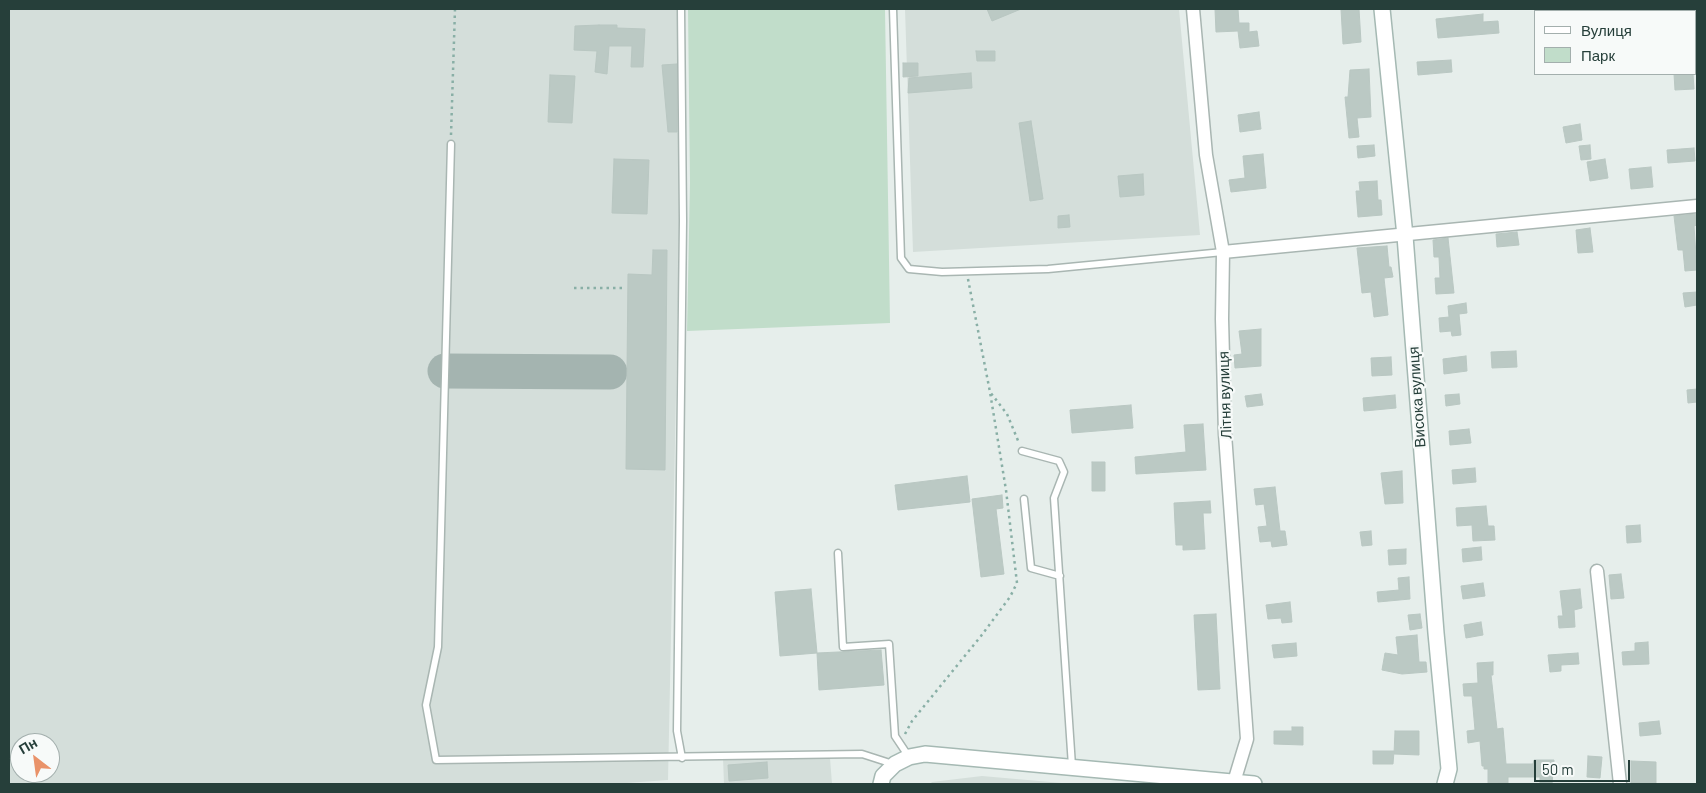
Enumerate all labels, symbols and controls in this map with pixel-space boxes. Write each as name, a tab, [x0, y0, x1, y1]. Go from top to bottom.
legend	[1534, 10, 1696, 75]
text: Вулиця	[1581, 21, 1632, 39]
text: Парк	[1581, 46, 1615, 64]
street label: Висока вулиця	[1404, 346, 1430, 448]
street label: Літня вулиця	[1214, 351, 1236, 439]
north arrow	[10, 733, 60, 783]
text: Пн	[15, 733, 40, 757]
scale bar	[1536, 750, 1632, 782]
text: 50 m	[1542, 760, 1574, 778]

